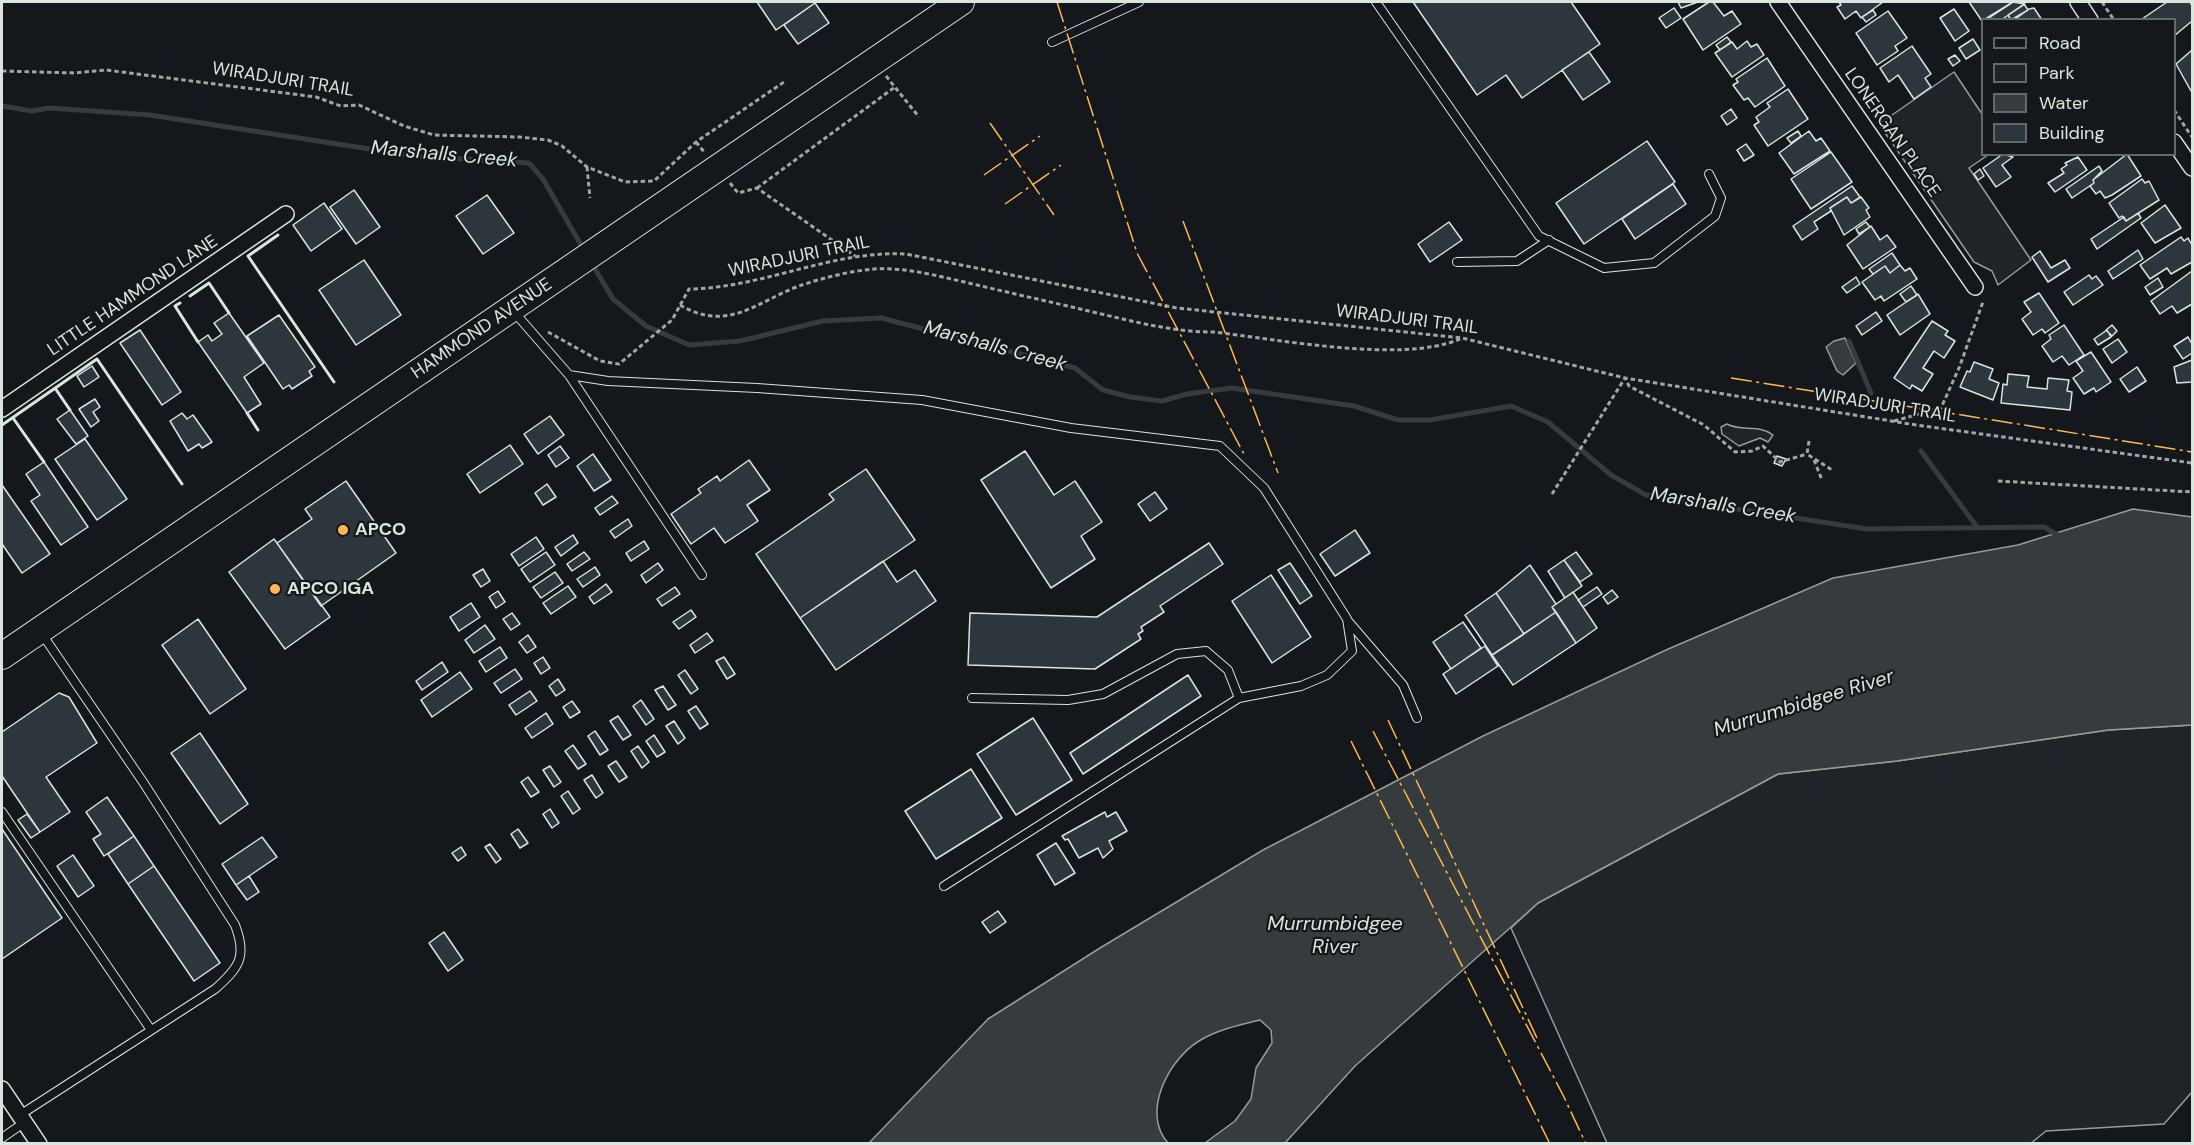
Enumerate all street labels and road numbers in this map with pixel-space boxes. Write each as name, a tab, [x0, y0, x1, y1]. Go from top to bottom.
street label: WIRADJURI TRAIL	[210, 58, 356, 102]
street label: LONERGAN PLACE	[1839, 64, 1945, 202]
street label: LITTLE HAMMOND LANE	[44, 231, 222, 361]
street label: WIRADJURI TRAIL	[727, 232, 871, 282]
street label: HAMMOND AVENUE	[408, 274, 556, 384]
street label: WIRADJURI TRAIL	[1334, 301, 1480, 339]
street label: WIRADJURI TRAIL	[1812, 384, 1958, 428]

